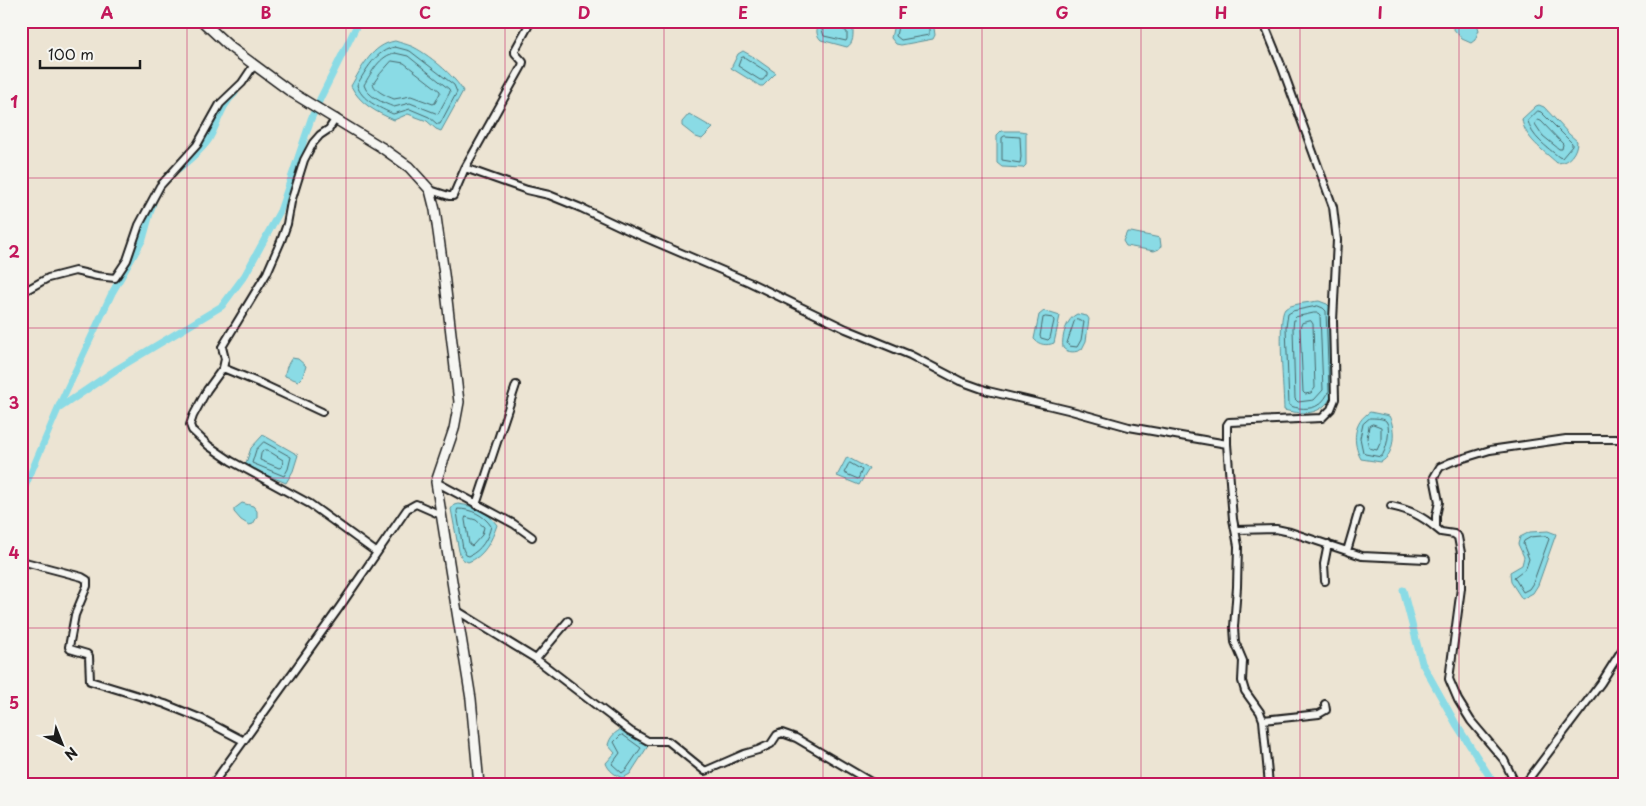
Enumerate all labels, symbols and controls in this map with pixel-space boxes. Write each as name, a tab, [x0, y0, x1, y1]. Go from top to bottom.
text: A	[101, 0, 114, 24]
text: B	[261, 0, 272, 24]
text: C	[419, 0, 431, 24]
text: D	[578, 0, 590, 24]
text: E	[738, 0, 748, 24]
text: F	[898, 0, 908, 24]
text: G	[1055, 0, 1069, 24]
text: H	[1215, 0, 1227, 24]
text: I	[1377, 0, 1383, 24]
text: J	[1534, 0, 1544, 24]
scale bar	[40, 38, 140, 70]
text: 100 m	[48, 42, 94, 65]
text: 1	[10, 89, 18, 113]
text: 2	[8, 239, 20, 263]
text: 3	[9, 390, 19, 414]
text: 4	[9, 540, 20, 564]
text: 5	[9, 690, 19, 714]
north arrow	[38, 718, 88, 768]
text: N	[60, 742, 82, 765]

